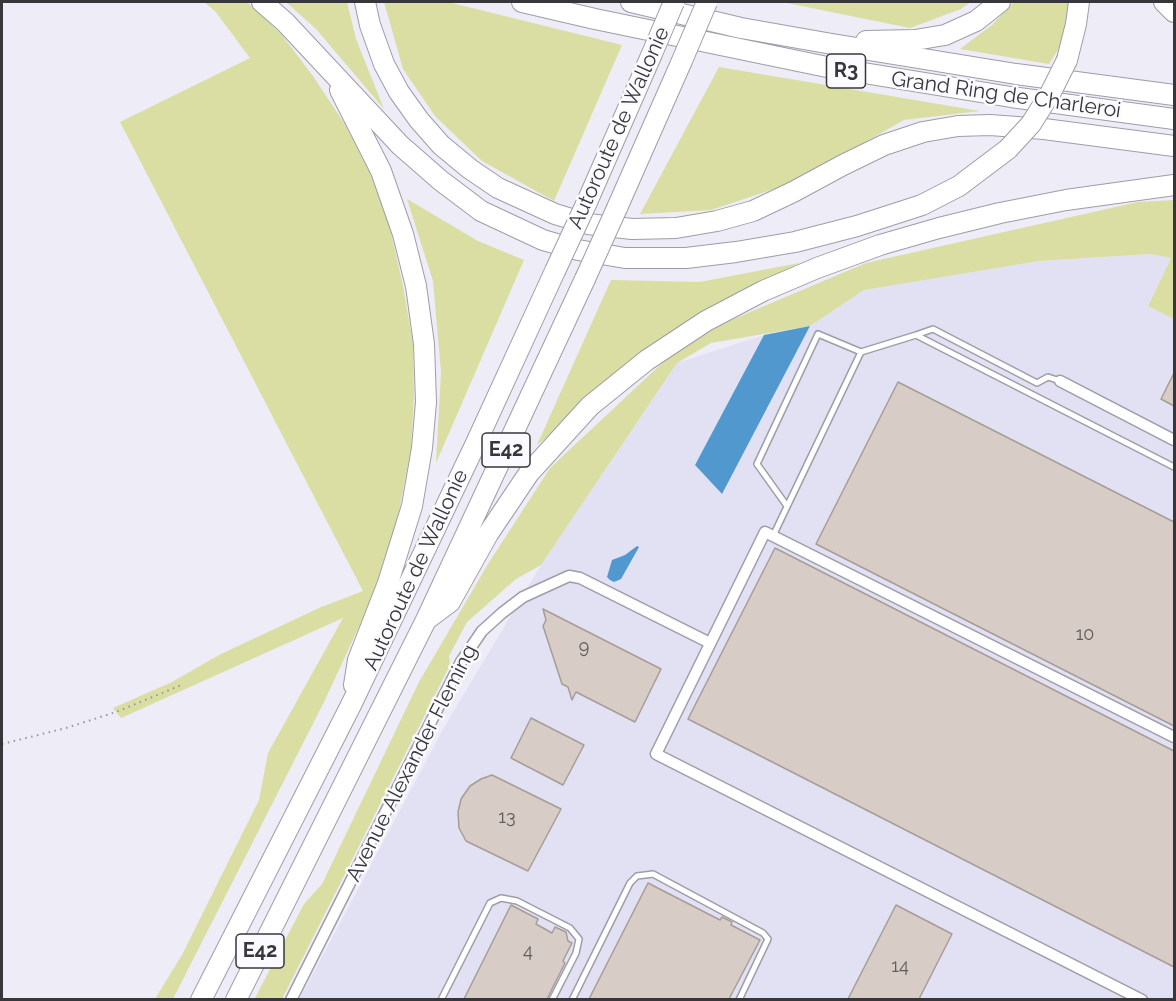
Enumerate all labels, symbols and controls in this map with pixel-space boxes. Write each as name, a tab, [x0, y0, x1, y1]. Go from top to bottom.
street label: Autoroute de Wallonie	[563, 23, 675, 233]
road number: R3	[826, 54, 866, 88]
street label: Grand Ring de Charleroi	[890, 66, 1122, 124]
road number: E42	[482, 433, 530, 467]
street label: Autoroute de Wallonie	[358, 466, 474, 674]
house number: 10	[1076, 624, 1094, 646]
house number: 9	[579, 637, 589, 659]
street label: Avenue Alexander Fleming	[341, 640, 483, 886]
house number: 13	[498, 807, 516, 829]
road number: E42	[236, 934, 284, 968]
house number: 4	[523, 941, 533, 963]
house number: 14	[891, 956, 909, 978]

